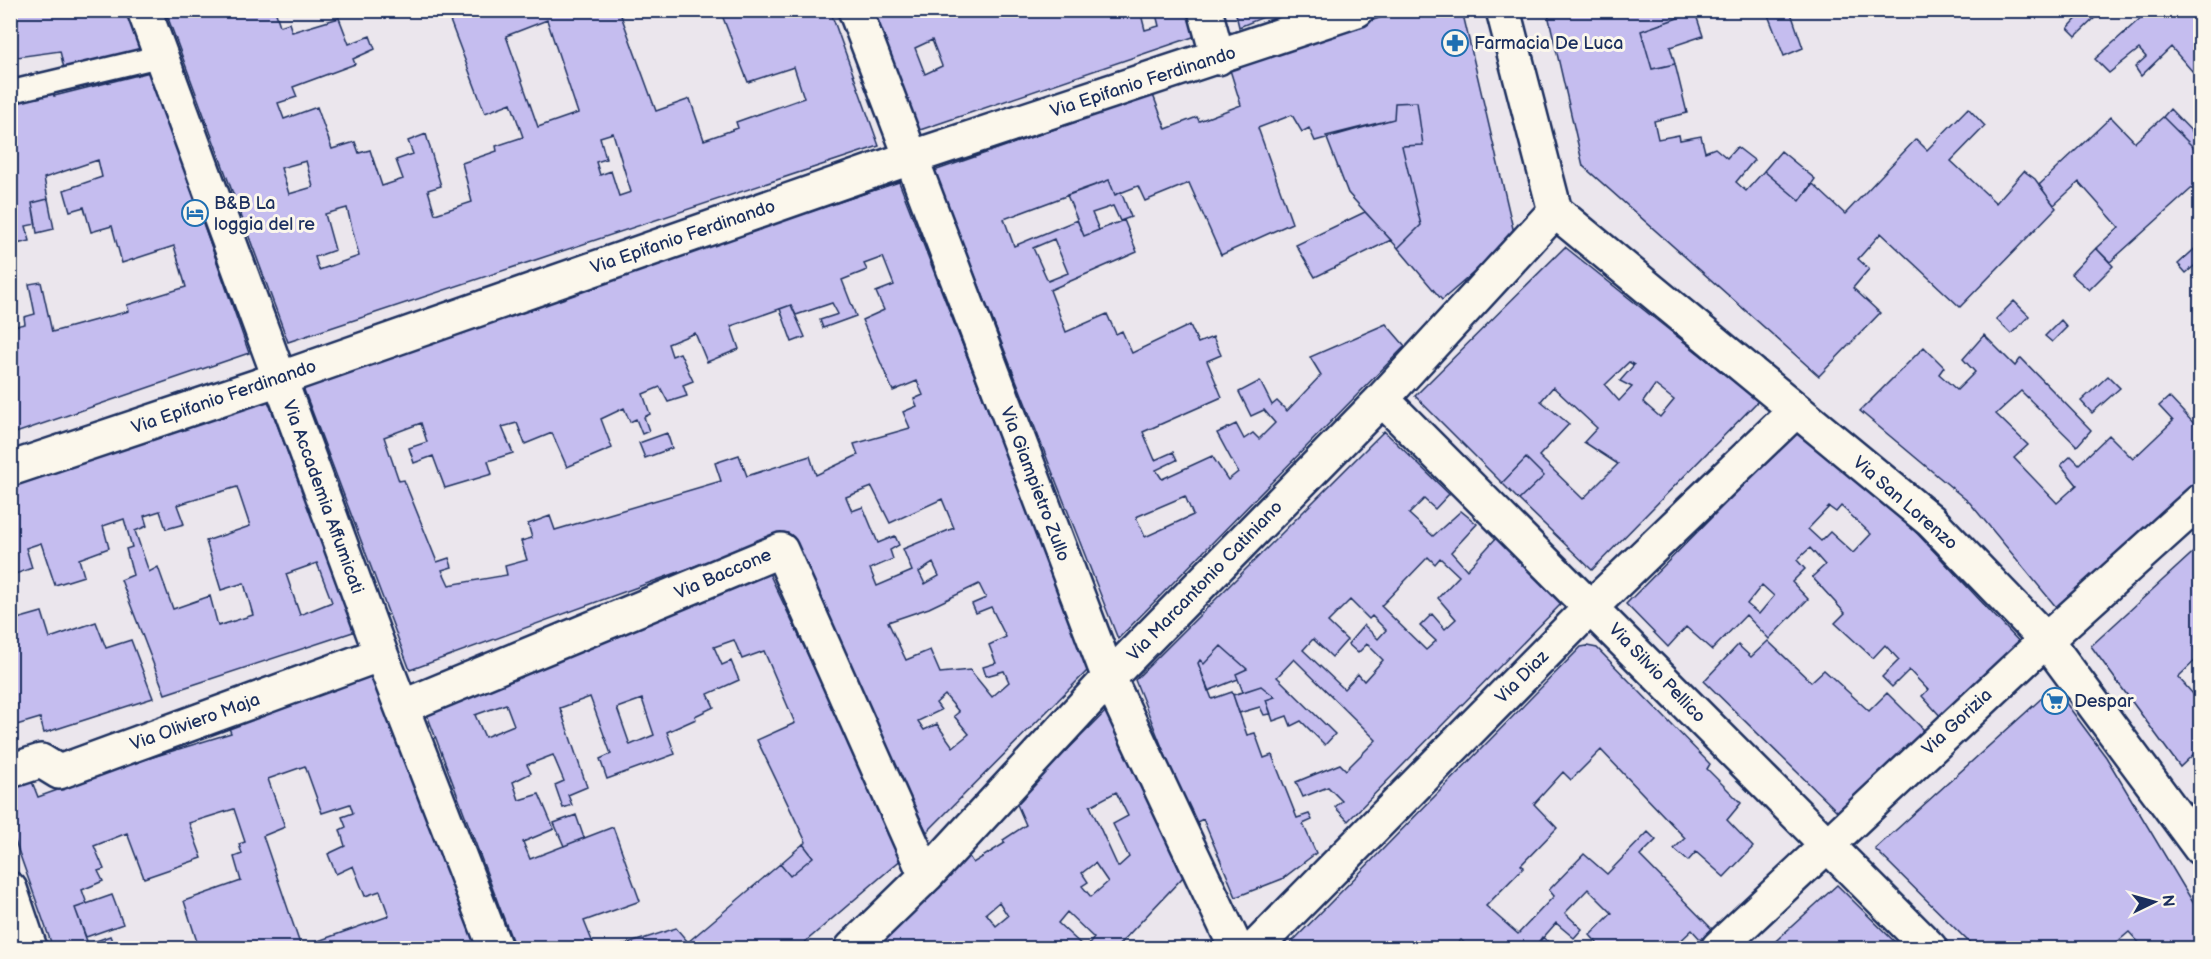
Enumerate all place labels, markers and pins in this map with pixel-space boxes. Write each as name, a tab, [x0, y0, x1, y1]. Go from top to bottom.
pharmacy icon: Farmacia De Luca	[1440, 28, 1470, 58]
place label: Farmacia De Luca	[1474, 33, 1623, 54]
place label: B&B La loggia del re	[214, 193, 315, 235]
hotel icon: B&B La loggia del re	[180, 198, 210, 228]
supermarket icon: Despar	[2040, 686, 2070, 716]
place label: Despar	[2074, 691, 2134, 712]

